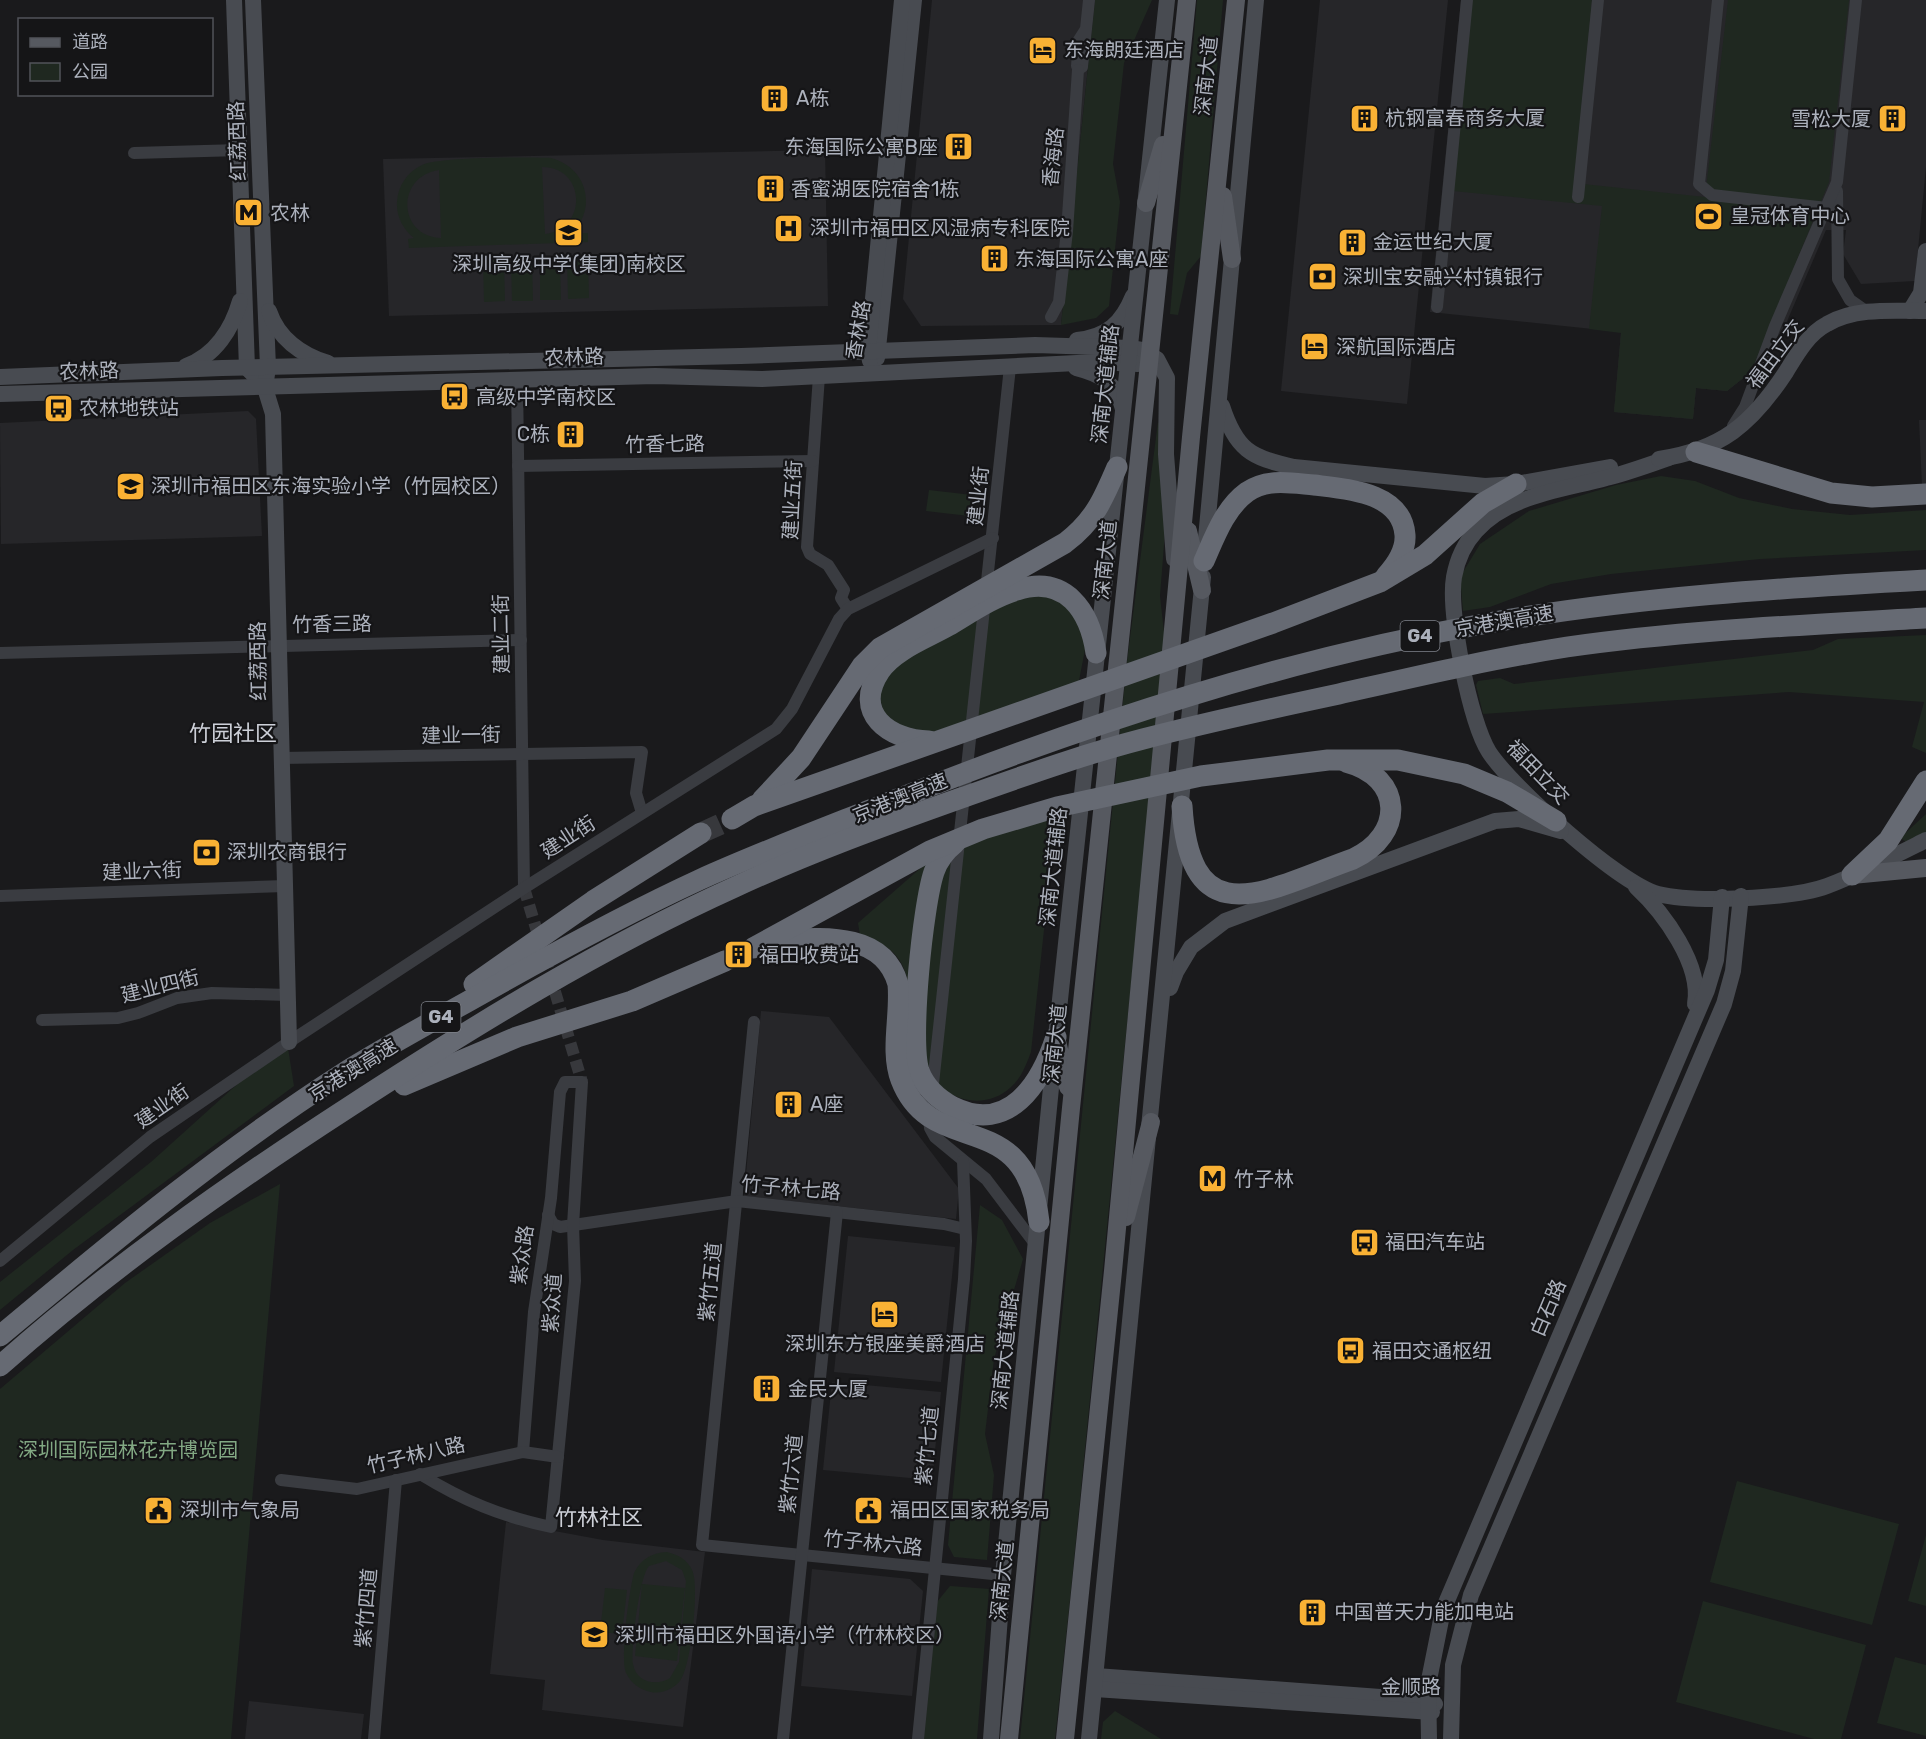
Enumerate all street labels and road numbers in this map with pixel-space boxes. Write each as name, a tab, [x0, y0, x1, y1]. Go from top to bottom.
street label: 深南大道	[1190, 35, 1222, 117]
street label: 红荔西路	[224, 101, 250, 181]
street label: 香海路	[1038, 126, 1068, 188]
street label: 香林路	[841, 298, 875, 362]
street label: 福田立交	[1741, 315, 1809, 393]
street label: 深南大道辅路	[1087, 323, 1123, 445]
street label: 农林路	[544, 344, 604, 370]
street label: 农林路	[59, 358, 119, 384]
street label: 竹香七路	[625, 431, 705, 457]
street label: 建业五街	[778, 459, 806, 541]
street label: 建业街	[963, 465, 993, 527]
street label: 深南大道	[1089, 519, 1121, 601]
street label: 建业二街	[488, 594, 514, 674]
street label: 京港澳高速	[1453, 600, 1555, 642]
street label: 竹香三路	[292, 611, 372, 637]
street label: 红荔西路	[245, 621, 271, 701]
road number: G4	[1400, 621, 1440, 651]
street label: 建业一街	[421, 722, 501, 748]
street label: 福田立交	[1502, 735, 1574, 809]
street label: 京港澳高速	[849, 768, 951, 828]
street label: 深南大道辅路	[1035, 806, 1071, 928]
street label: 建业街	[536, 811, 600, 863]
street label: 建业六街	[102, 858, 182, 884]
street label: 建业四街	[118, 965, 202, 1007]
road number: G4	[422, 1002, 460, 1032]
street label: 深南大道	[1039, 1003, 1071, 1085]
street label: 京港澳高速	[304, 1033, 402, 1107]
street label: 建业街	[131, 1079, 193, 1133]
street label: 竹子林七路	[740, 1172, 842, 1204]
street label: 紫众路	[506, 1224, 538, 1286]
street label: 紫竹五道	[694, 1241, 726, 1323]
street label: 紫众道	[538, 1272, 566, 1334]
street label: 白石路	[1525, 1276, 1571, 1340]
street label: 深南大道辅路	[987, 1289, 1023, 1411]
street label: 紫竹七道	[911, 1405, 943, 1487]
street label: 竹子林八路	[365, 1432, 467, 1478]
street label: 紫竹六道	[775, 1433, 807, 1515]
street label: 竹子林六路	[822, 1526, 924, 1560]
street label: 深南大道	[986, 1540, 1018, 1622]
street label: 紫竹四道	[351, 1567, 381, 1649]
street label: 金顺路	[1381, 1675, 1441, 1699]

